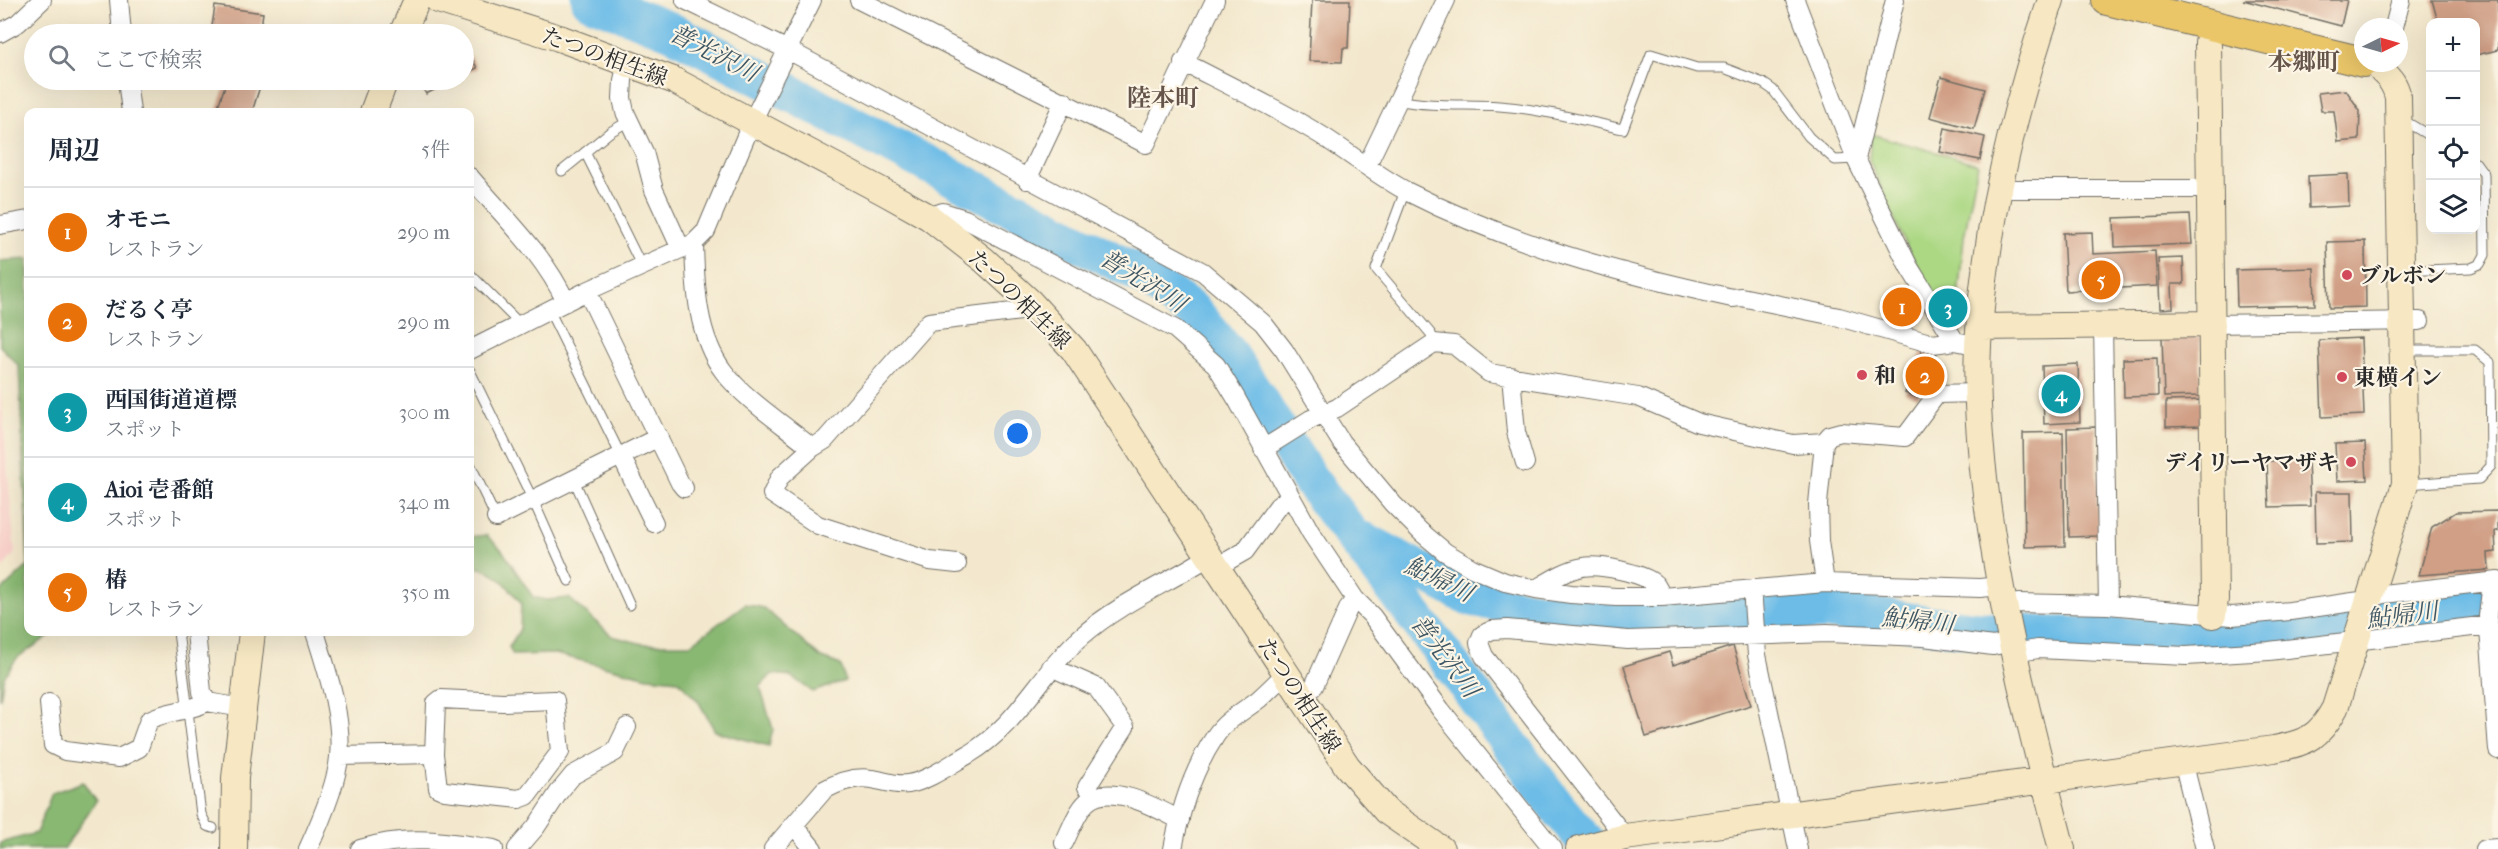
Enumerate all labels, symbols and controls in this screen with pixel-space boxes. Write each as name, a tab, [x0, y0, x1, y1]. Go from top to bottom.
north arrow	[2354, 18, 2408, 72]
map controls	[2426, 18, 2480, 234]
button: +	[2426, 18, 2480, 72]
water label: 普光沢川	[665, 19, 766, 89]
street label: たつの相生線	[538, 22, 671, 92]
search box	[24, 24, 474, 90]
icon: search	[45, 41, 78, 74]
text: ここで検索	[93, 47, 203, 73]
district label: 本郷町	[2268, 48, 2340, 76]
button: −	[2426, 72, 2480, 126]
district label: 陸本町	[1127, 84, 1199, 112]
button: locate	[2426, 126, 2480, 180]
text: 周辺	[48, 135, 100, 166]
text: 5件	[421, 138, 450, 161]
button: layers	[2426, 180, 2480, 234]
text: オモニ	[105, 207, 171, 233]
text: 1	[64, 221, 71, 244]
text: 290 m	[397, 221, 450, 244]
text: レストラン	[105, 238, 204, 261]
water label: 普光沢川	[1095, 244, 1194, 320]
street label: たつの相生線	[963, 245, 1076, 355]
pin: 5	[2082, 258, 2120, 302]
place label: ブルボン	[2359, 263, 2446, 289]
marker: ブルボン	[2340, 268, 2354, 282]
pin: 1	[1882, 284, 1922, 330]
pin: 3	[1928, 286, 1968, 330]
text: だるく亭	[105, 297, 193, 323]
text: 2	[62, 311, 73, 334]
text: 290 m	[397, 311, 450, 334]
text: レストラン	[105, 328, 204, 351]
pin: 2	[1906, 354, 1944, 398]
place label: 和	[1874, 363, 1896, 389]
place label: 東横イン	[2354, 365, 2442, 391]
marker: 和	[1855, 368, 1869, 382]
marker: 東横イン	[2335, 370, 2349, 384]
pin: 4	[2042, 372, 2080, 416]
text: 西国街道道標	[105, 387, 237, 413]
text: 3	[63, 401, 72, 424]
text: 300 m	[399, 401, 450, 424]
text: スポット	[105, 418, 185, 441]
your location	[1003, 419, 1032, 448]
place label: デイリーヤマザキ	[2165, 450, 2339, 476]
marker: デイリーヤマザキ	[2344, 455, 2358, 469]
text: Aioi 壱番館	[105, 477, 214, 503]
text: 4	[62, 491, 73, 514]
text: 340 m	[398, 491, 450, 514]
text: スポット	[105, 508, 185, 531]
water label: 鮎帰川	[1401, 551, 1480, 609]
text: 椿	[105, 567, 127, 593]
text: 5	[63, 581, 72, 604]
text: 350 m	[401, 581, 450, 604]
water label: 鮎帰川	[2365, 596, 2442, 633]
text: レストラン	[105, 598, 204, 621]
water label: 鮎帰川	[1881, 603, 1958, 640]
water label: 普光沢川	[1405, 609, 1487, 705]
street label: たつの相生線	[1252, 633, 1346, 758]

